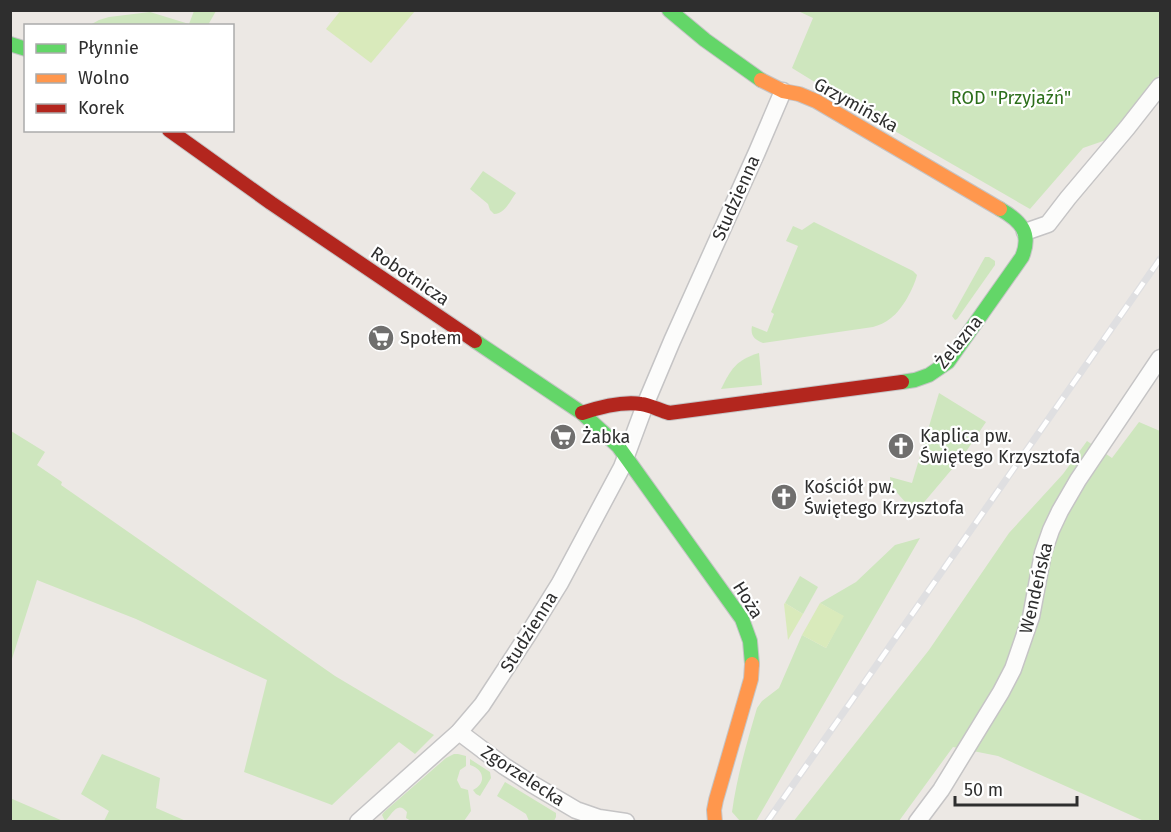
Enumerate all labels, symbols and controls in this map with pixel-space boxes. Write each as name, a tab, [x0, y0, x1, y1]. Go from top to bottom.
legend	[24, 24, 234, 132]
text: Płynnie	[78, 37, 139, 59]
text: Wolno	[78, 67, 130, 89]
street label: Grzymińska	[810, 73, 902, 137]
park label: ROD "Przyjaźń"	[951, 87, 1071, 109]
text: Korek	[78, 97, 125, 119]
street label: Studzienna	[707, 152, 765, 244]
street label: Robotnicza	[366, 242, 454, 310]
street label: Żelazna	[931, 311, 987, 373]
supermarket icon: Społem	[366, 323, 396, 353]
place label: Społem	[400, 327, 462, 349]
supermarket icon: Żabka	[548, 422, 578, 452]
place label: Kaplica pw. Świętego Krzysztofa	[920, 425, 1080, 468]
place label: Żabka	[582, 426, 630, 448]
church icon: Kaplica pw. Świętego Krzysztofa	[886, 431, 916, 461]
place label: Kościół pw. Świętego Krzysztofa	[804, 476, 964, 519]
church icon: Kościół pw. Świętego Krzysztofa	[769, 482, 799, 512]
street label: Wendeńska	[1015, 540, 1057, 636]
street label: Hoża	[728, 577, 768, 623]
street label: Studzienna	[496, 588, 562, 676]
street label: Zgorzelecka	[477, 741, 569, 811]
scale bar	[955, 769, 1076, 807]
text: 50 m	[964, 779, 1003, 801]

